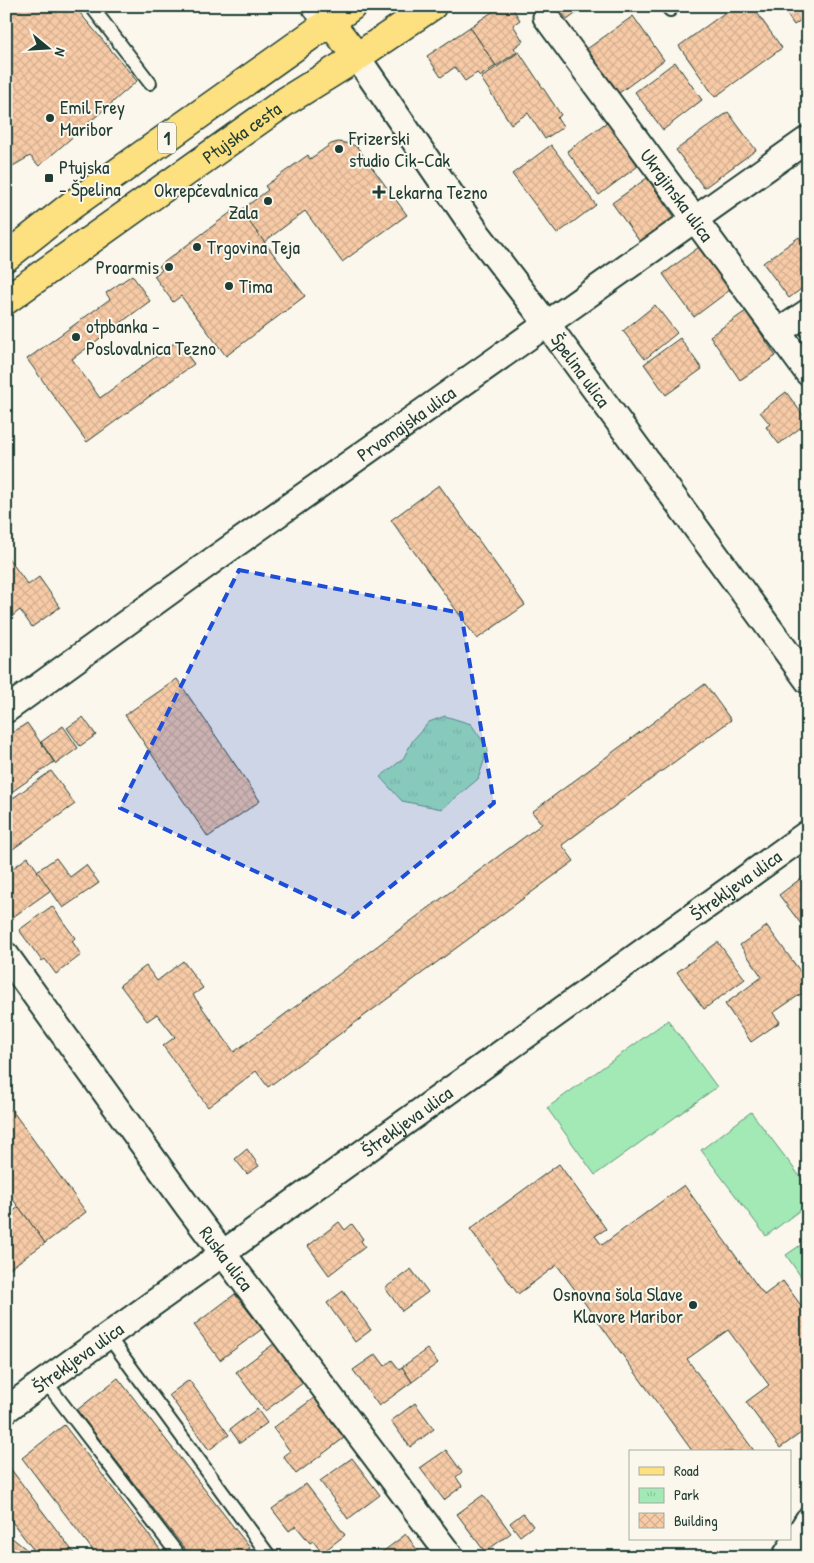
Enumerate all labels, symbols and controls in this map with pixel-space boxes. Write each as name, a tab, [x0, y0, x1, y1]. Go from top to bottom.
north arrow	[22, 22, 72, 72]
text: N	[50, 46, 71, 59]
place label: Emil Frey Maribor	[60, 94, 125, 142]
street label: Ptujska cesta	[197, 95, 287, 170]
marker: Emil Frey Maribor	[44, 112, 56, 124]
road number: 1	[158, 122, 176, 154]
place label: Frizerski studio Cik-Cak	[348, 125, 450, 173]
marker: Frizerski studio Cik-Cak	[333, 143, 345, 155]
street label: Ukrajinska ulica	[634, 143, 720, 247]
place label: Ptujska - Špelina	[59, 154, 121, 202]
marker: Ptujska - Špelina	[43, 172, 55, 184]
place label: Okrepčevalnica Zala	[154, 177, 259, 225]
place label: Lekarna Tezno	[389, 179, 488, 205]
marker: Lekarna Tezno	[373, 186, 385, 198]
marker: Okrepčevalnica Zala	[262, 195, 274, 207]
place label: Trgovina Teja	[207, 234, 301, 260]
marker: Trgovina Teja	[191, 241, 203, 253]
place label: Proarmis	[96, 254, 159, 280]
marker: Proarmis	[163, 261, 175, 273]
place label: Tima	[239, 273, 273, 299]
marker: Tima	[223, 280, 235, 292]
place label: otpbanka - Poslovalnica Tezno	[86, 313, 216, 361]
street label: Špelina ulica	[545, 328, 617, 413]
marker: otpbanka - Poslovalnica Tezno	[70, 331, 82, 343]
street label: Prvomajska ulica	[351, 379, 461, 467]
street label: Štrekljeva ulica	[685, 843, 787, 926]
street label: Štrekljeva ulica	[356, 1079, 458, 1163]
street label: Ruska ulica	[194, 1220, 260, 1297]
place label: Osnovna šola Slave Klavore Maribor	[553, 1281, 684, 1329]
marker: Osnovna šola Slave Klavore Maribor	[687, 1299, 699, 1311]
street label: Štrekljeva ulica	[27, 1316, 129, 1399]
legend	[629, 1450, 792, 1540]
text: Road	[674, 1460, 699, 1481]
text: Park	[674, 1484, 699, 1505]
text: Building	[674, 1510, 718, 1531]

